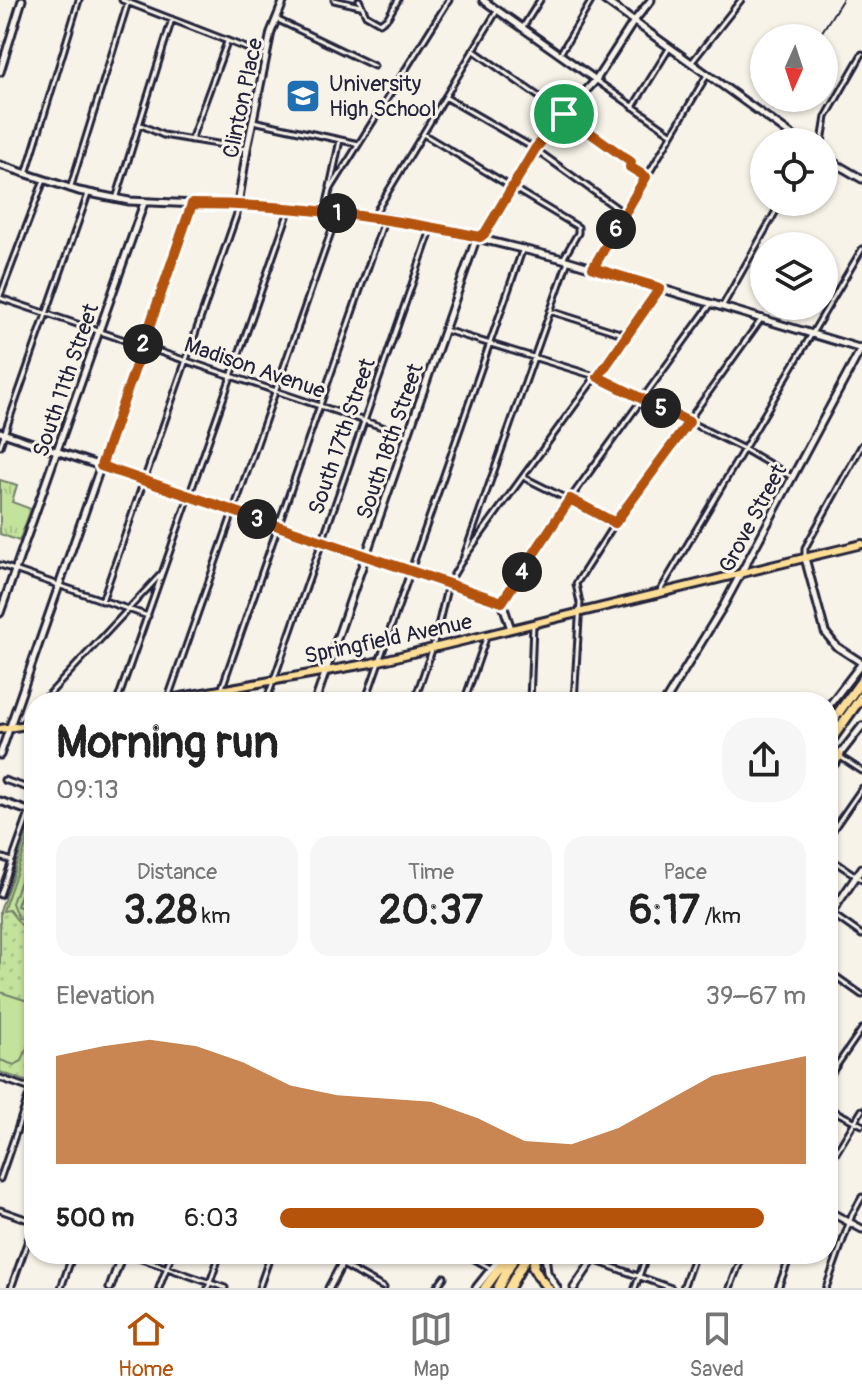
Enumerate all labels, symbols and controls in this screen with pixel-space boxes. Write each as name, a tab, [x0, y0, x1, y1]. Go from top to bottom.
north arrow	[750, 24, 838, 112]
map controls	[750, 24, 838, 320]
street label: Clinton Place	[217, 35, 269, 161]
place label: University High School	[329, 70, 436, 123]
school or university icon: University High School	[284, 77, 322, 115]
pin	[530, 80, 598, 148]
icon: arrive	[542, 92, 586, 136]
button: locate	[750, 128, 838, 216]
pin: 1	[317, 193, 357, 233]
text: 1	[333, 199, 341, 227]
pin: 6	[596, 209, 636, 249]
text: 6	[610, 215, 622, 243]
button: layers	[750, 232, 838, 320]
street label: South 11th Street	[27, 300, 105, 461]
pin: 2	[123, 324, 163, 364]
text: 2	[137, 330, 149, 358]
street label: Madison Avenue	[181, 331, 329, 405]
street label: South 17th Street	[302, 354, 382, 518]
street label: South 18th Street	[350, 360, 430, 523]
pin: 5	[641, 388, 681, 428]
text: 5	[655, 394, 667, 422]
street label: Grove Street	[713, 459, 793, 578]
pin: 3	[237, 499, 277, 539]
text: 3	[251, 505, 263, 533]
pin: 4	[502, 552, 542, 592]
text: 4	[516, 558, 528, 586]
street label: Springfield Avenue	[302, 608, 475, 670]
text: Morning run	[56, 716, 279, 771]
button: share	[722, 718, 806, 802]
text: 09:13	[56, 774, 119, 806]
text: Distance	[137, 858, 217, 886]
text: Time	[408, 858, 454, 886]
text: Pace	[663, 858, 707, 886]
text: 3.28	[123, 886, 197, 935]
text: 20:37	[379, 886, 483, 935]
text: 6:17	[629, 886, 700, 935]
text: km	[197, 902, 231, 930]
text: /km	[700, 902, 741, 930]
text: Elevation	[56, 980, 155, 1012]
text: 39–67 m	[705, 980, 806, 1012]
text: 500 m	[56, 1202, 134, 1234]
text: 6:03	[184, 1202, 238, 1234]
tab: Home	[118, 1307, 173, 1383]
tab: Map	[409, 1307, 453, 1383]
tab: Saved	[689, 1307, 744, 1383]

